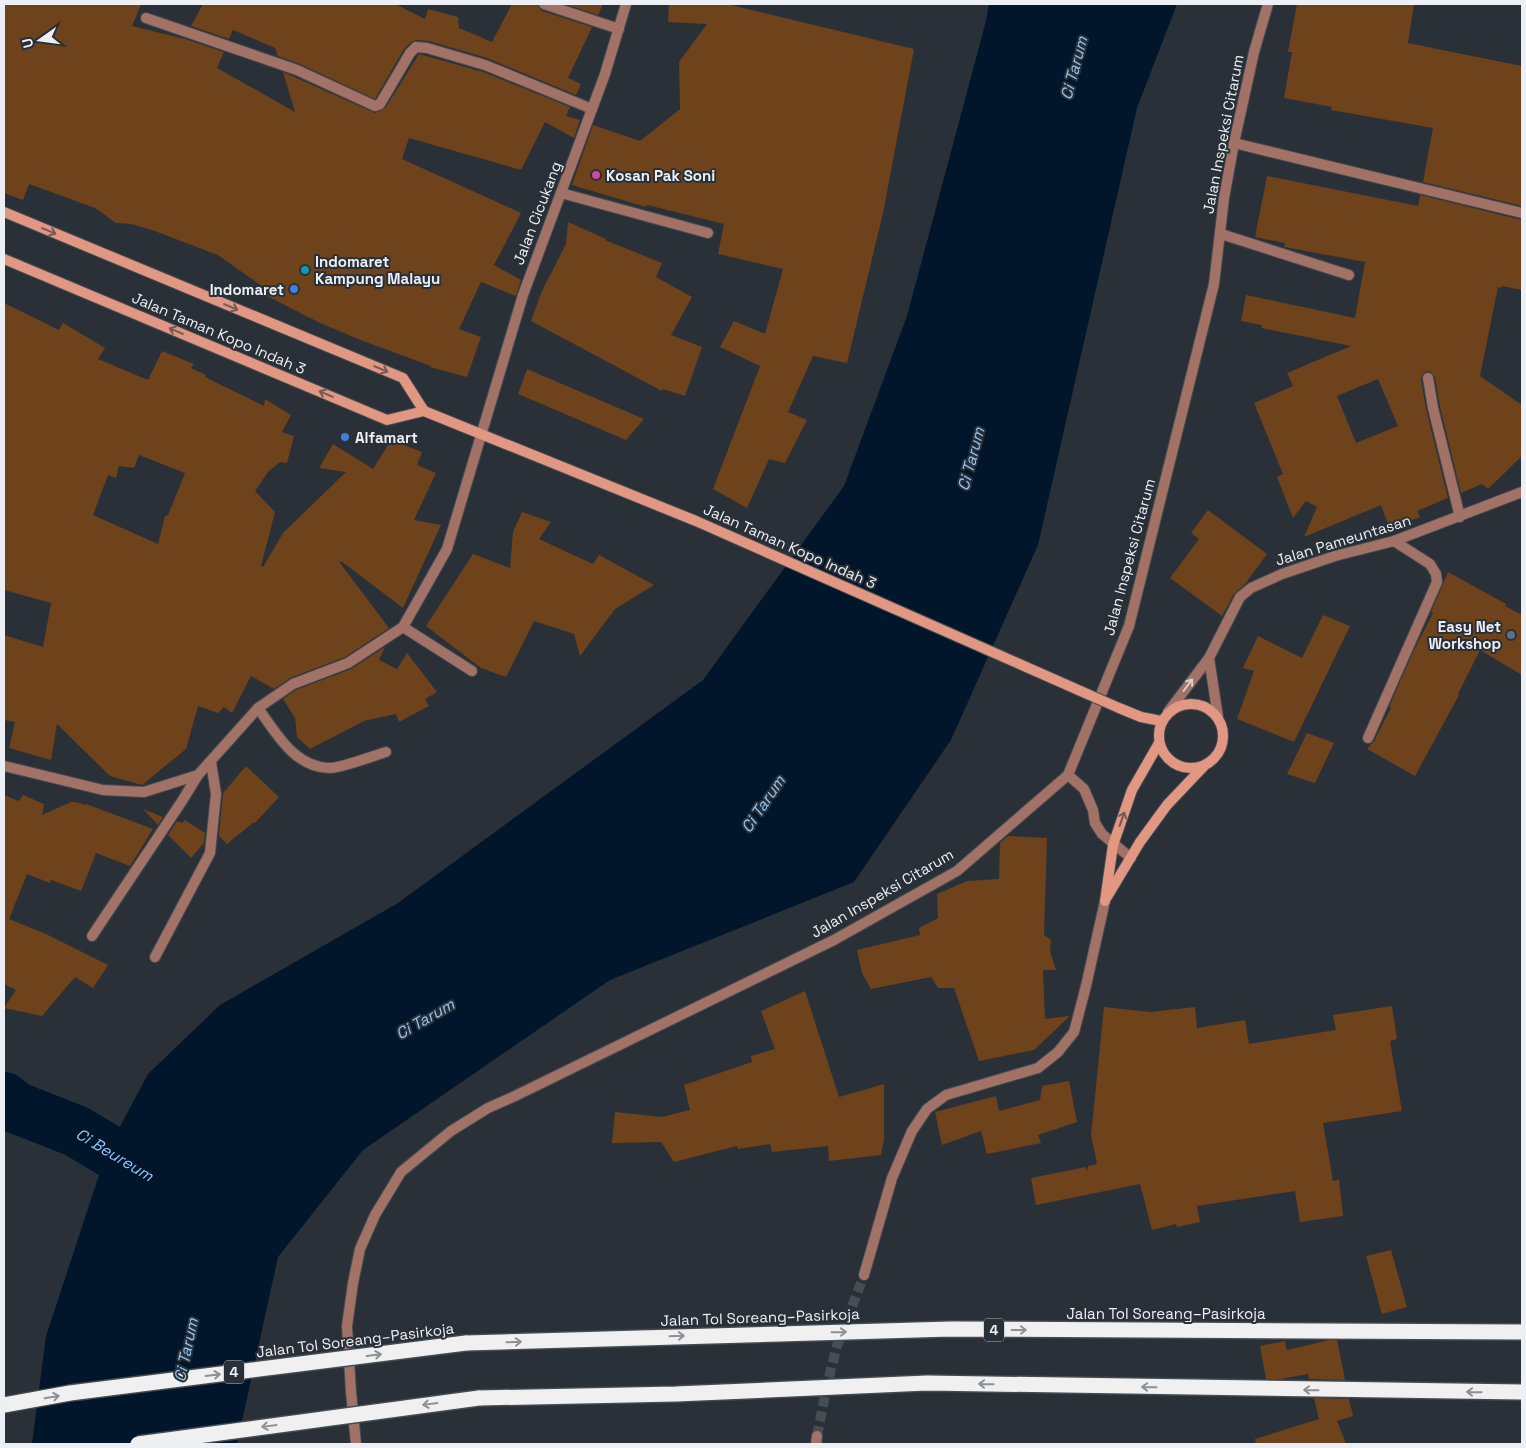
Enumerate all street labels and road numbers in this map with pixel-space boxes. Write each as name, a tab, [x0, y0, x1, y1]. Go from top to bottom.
street label: Jalan Inspeksi Citarum	[1198, 53, 1248, 215]
street label: Jalan Cicukang	[509, 159, 565, 267]
street label: Jalan Taman Kopo Indah 3	[129, 288, 309, 378]
street label: Jalan Inspeksi Citarum	[1099, 476, 1159, 638]
street label: Jalan Taman Kopo Indah 3	[701, 499, 879, 593]
street label: Jalan Pameuntasan	[1273, 510, 1413, 570]
street label: Jalan Inspeksi Citarum	[807, 844, 957, 942]
street label: Jalan Tol Soreang–Pasirkoja	[660, 1304, 860, 1330]
street label: Jalan Tol Soreang–Pasirkoja	[1066, 1304, 1266, 1323]
street label: Jalan Tol Soreang–Pasirkoja	[255, 1318, 455, 1362]
road number: 4	[984, 1318, 1004, 1342]
road number: 4	[224, 1360, 244, 1384]

